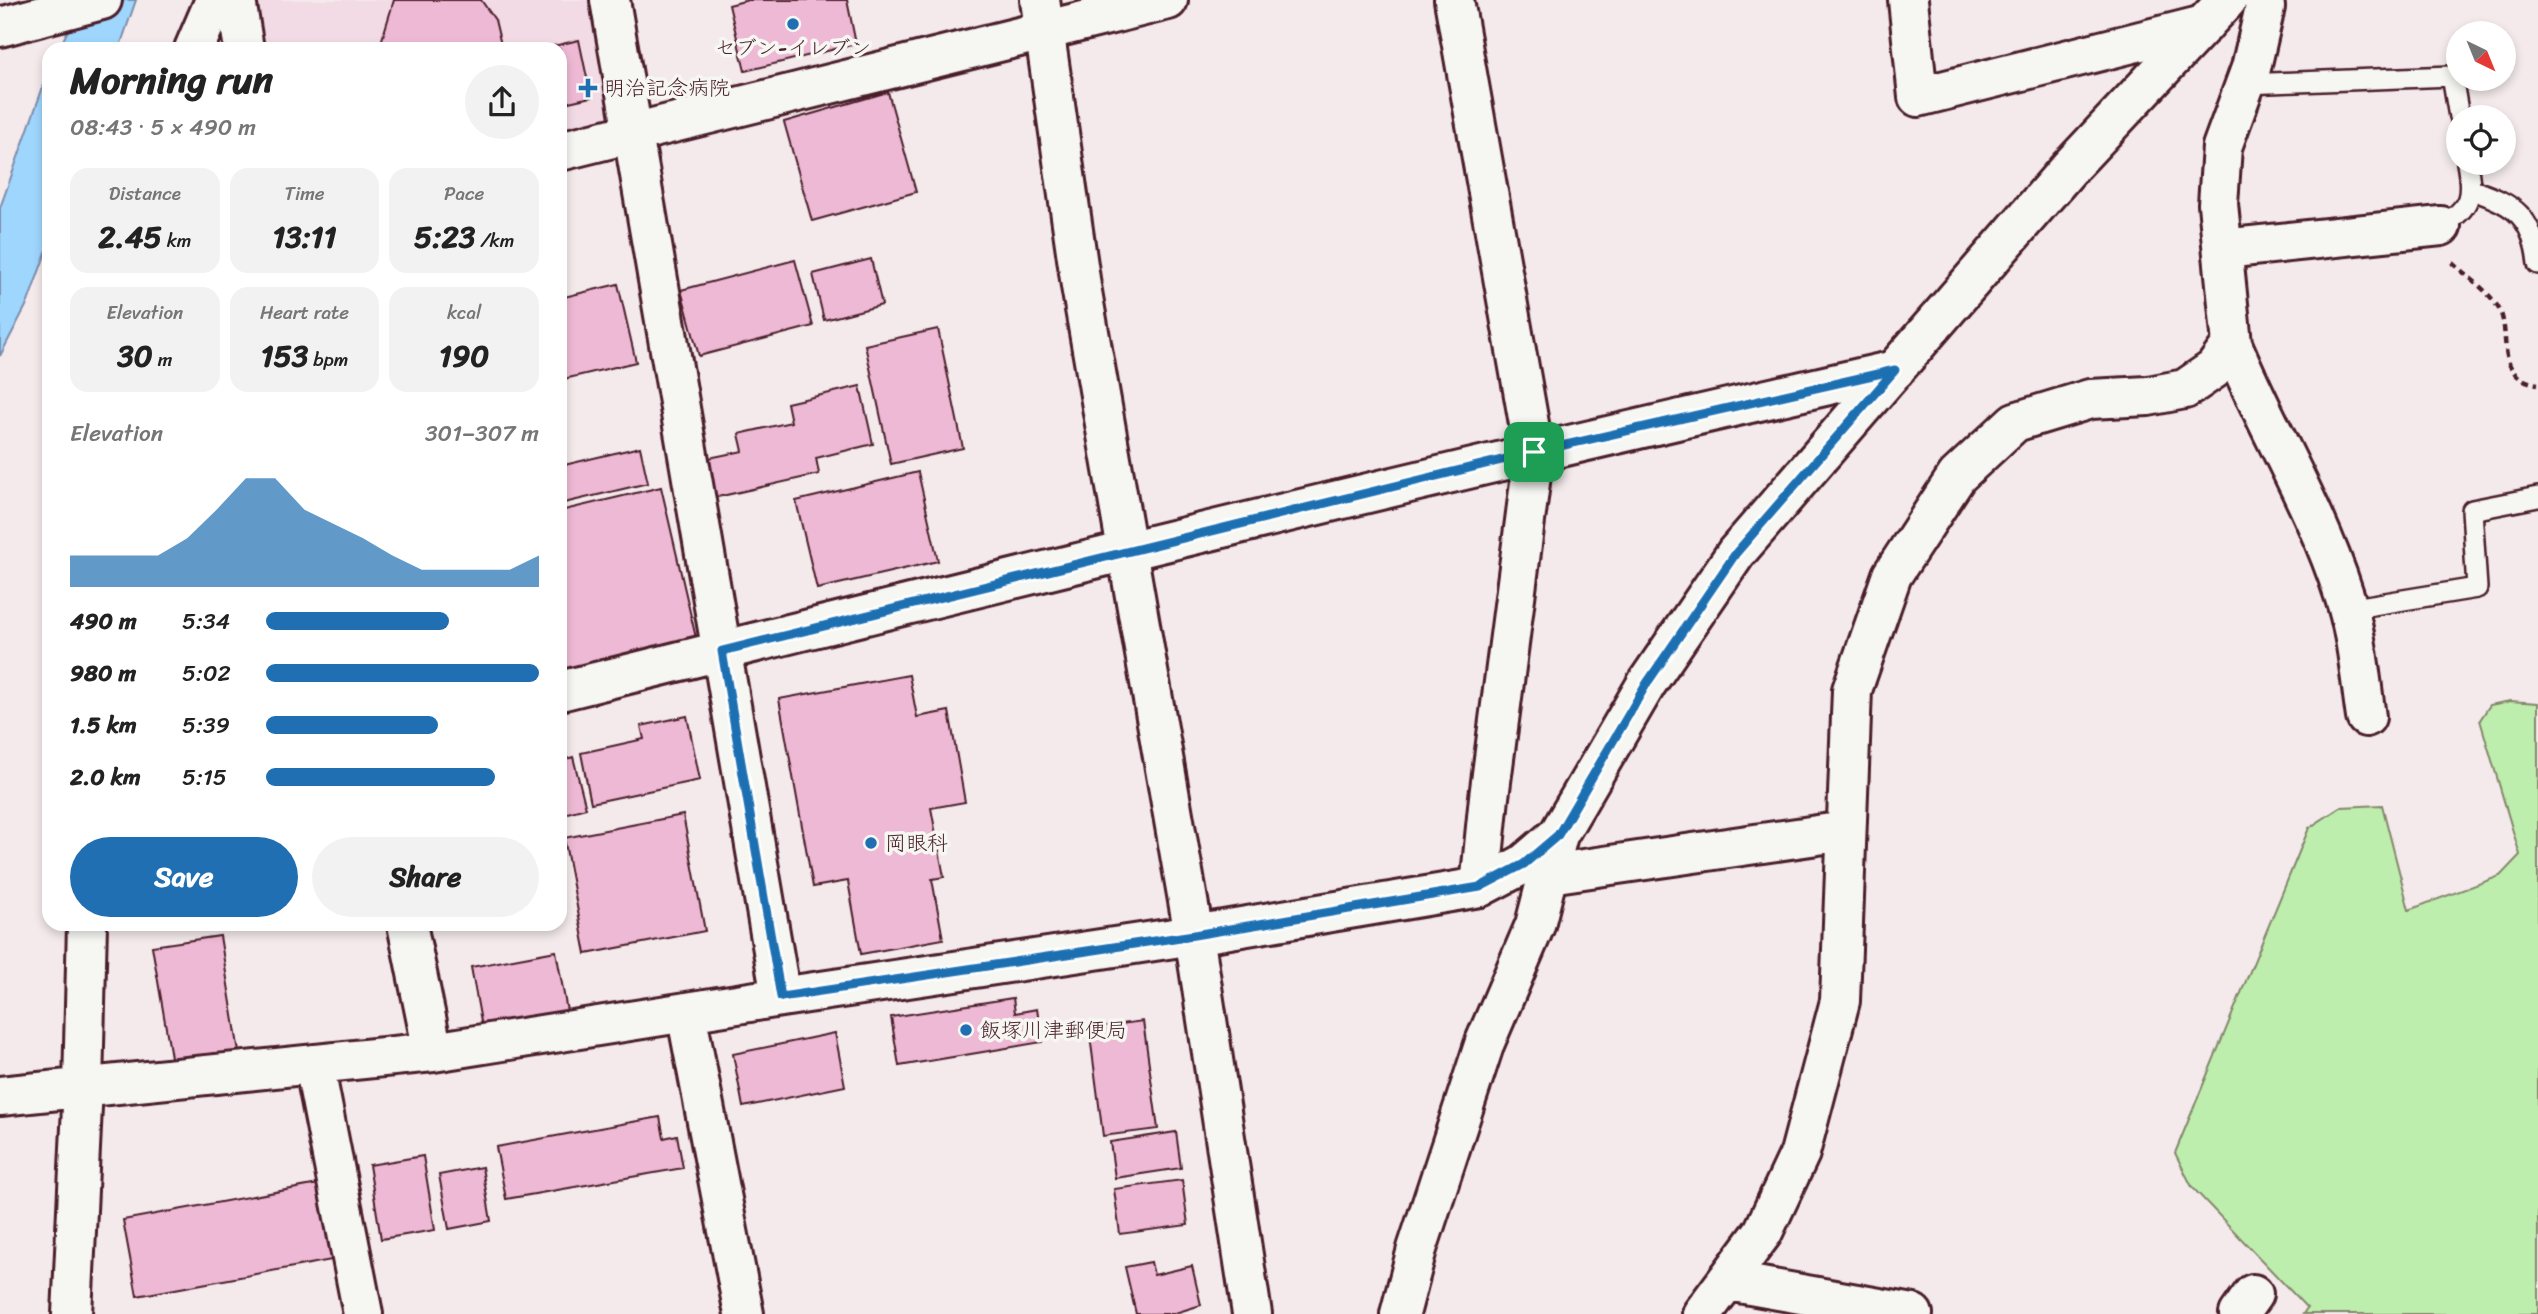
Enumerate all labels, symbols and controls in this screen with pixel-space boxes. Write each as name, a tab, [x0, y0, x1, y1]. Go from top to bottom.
marker: セブン-イレブン	[785, 16, 801, 32]
north arrow	[2446, 21, 2516, 91]
map controls	[2446, 21, 2516, 175]
place label: セブン-イレブン	[715, 29, 871, 67]
text: Morning run	[70, 47, 273, 114]
button: share	[465, 65, 539, 139]
place label: 明治記念病院	[604, 69, 730, 107]
marker: 明治記念病院	[578, 78, 598, 98]
button: locate	[2446, 105, 2516, 175]
text: 08:43 · 5 × 490 m	[70, 107, 256, 148]
text: Distance	[109, 177, 181, 210]
text: Time	[284, 177, 325, 210]
text: Pace	[444, 177, 484, 210]
text: 2.45	[98, 210, 162, 264]
text: 13:11	[272, 210, 337, 264]
text: 5:23	[414, 210, 475, 264]
text: km	[162, 224, 191, 257]
text: /km	[475, 224, 514, 257]
text: Elevation	[106, 296, 183, 329]
text: Heart rate	[260, 296, 349, 329]
text: kcal	[447, 296, 481, 329]
text: 30	[117, 329, 153, 383]
text: 153	[261, 329, 308, 383]
text: 190	[439, 329, 489, 383]
text: m	[153, 343, 172, 376]
text: bpm	[308, 343, 348, 376]
text: Elevation	[70, 413, 163, 454]
text: 301–307 m	[425, 413, 539, 454]
pin	[1504, 422, 1564, 482]
icon: arrive	[1515, 433, 1553, 471]
text: 490 m	[70, 601, 137, 642]
text: 5:34	[182, 601, 230, 642]
text: 980 m	[70, 653, 136, 694]
text: 5:02	[182, 653, 231, 694]
text: 1.5 km	[70, 705, 137, 746]
text: 5:39	[182, 705, 230, 746]
text: 2.0 km	[70, 757, 141, 798]
text: 5:15	[182, 757, 227, 798]
place label: 岡眼科	[885, 824, 948, 862]
marker: 岡眼科	[863, 835, 879, 851]
button: Save	[70, 837, 298, 917]
button: Share	[312, 837, 539, 917]
place label: 飯塚川津郵便局	[980, 1011, 1127, 1049]
marker: 飯塚川津郵便局	[958, 1022, 974, 1038]

